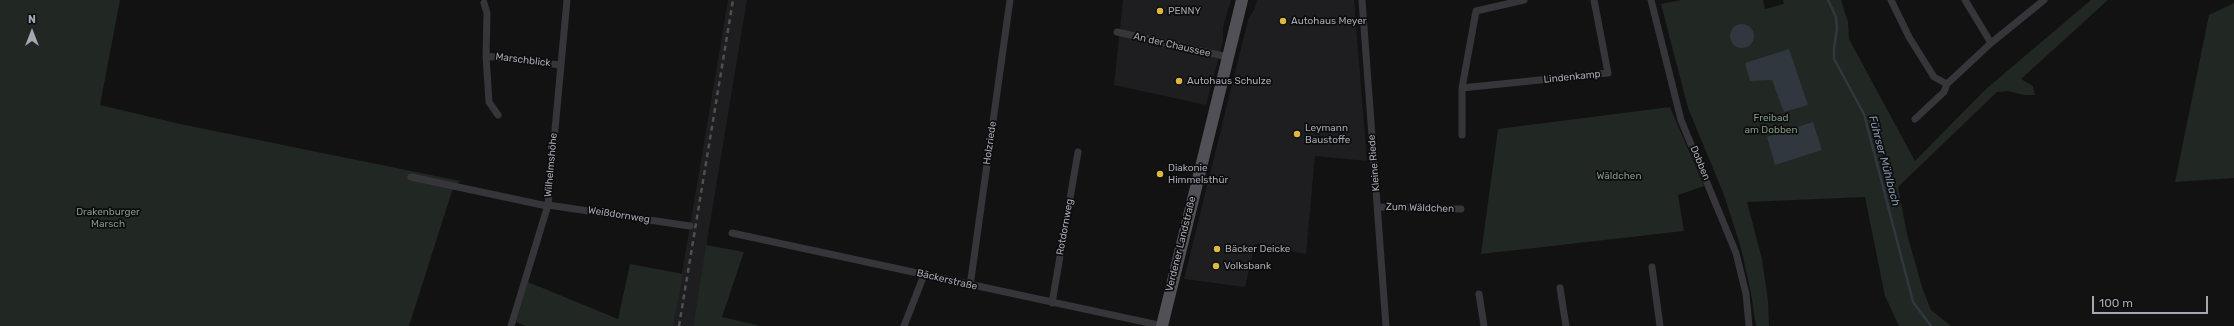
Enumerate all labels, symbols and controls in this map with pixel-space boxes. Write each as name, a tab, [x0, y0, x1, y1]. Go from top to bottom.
place label: PENNY	[1168, 5, 1201, 17]
marker: PENNY	[1155, 6, 1165, 16]
north arrow	[12, 12, 52, 52]
text: N	[28, 13, 36, 26]
place label: Autohaus Meyer	[1291, 15, 1367, 27]
marker: Autohaus Meyer	[1278, 16, 1288, 26]
street label: An der Chaussee	[1132, 30, 1212, 60]
street label: Marschblick	[495, 51, 551, 69]
street label: Lindenkamp	[1543, 68, 1601, 86]
place label: Autohaus Schulze	[1187, 75, 1271, 87]
marker: Autohaus Schulze	[1174, 76, 1184, 86]
park label: Freibad am Dobben	[1744, 112, 1798, 136]
water label: Führser Mühlbach	[1866, 114, 1902, 208]
street label: Holzriede	[981, 120, 999, 166]
place label: Leymann Baustoffe	[1305, 122, 1350, 146]
marker: Leymann Baustoffe	[1292, 129, 1302, 139]
street label: Wilhelmshöhe	[542, 132, 560, 198]
street label: Kleine Riede	[1366, 134, 1382, 192]
street label: Dobben	[1687, 144, 1713, 182]
place label: Diakonie Himmelsthür	[1168, 162, 1228, 186]
marker: Diakonie Himmelsthür	[1155, 169, 1165, 179]
park label: Wäldchen	[1597, 170, 1641, 182]
street label: Verdener Landstraße	[1163, 195, 1199, 293]
street label: Rotdornweg	[1054, 198, 1076, 256]
street label: Zum Wäldchen	[1386, 201, 1454, 215]
street label: Weißdornweg	[587, 204, 651, 226]
park label: Drakenburger Marsch	[76, 206, 140, 230]
place label: Bäcker Deicke	[1225, 243, 1290, 255]
marker: Bäcker Deicke	[1212, 244, 1222, 254]
place label: Volksbank	[1224, 260, 1271, 272]
marker: Volksbank	[1211, 261, 1221, 271]
street label: Bäckerstraße	[916, 267, 978, 293]
scale bar	[2094, 288, 2210, 314]
text: 100 m	[2099, 296, 2133, 310]

